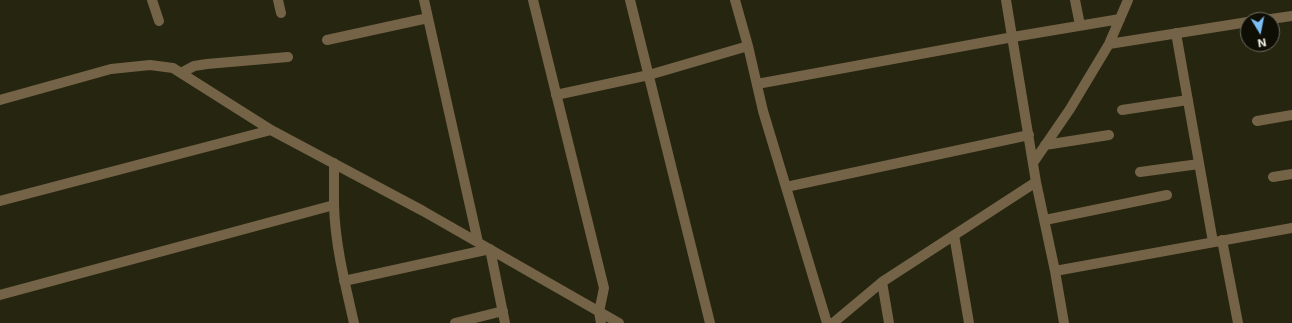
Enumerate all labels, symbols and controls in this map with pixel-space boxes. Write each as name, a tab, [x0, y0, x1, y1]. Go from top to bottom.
north arrow	[1240, 12, 1280, 52]
text: N	[1257, 35, 1267, 50]

